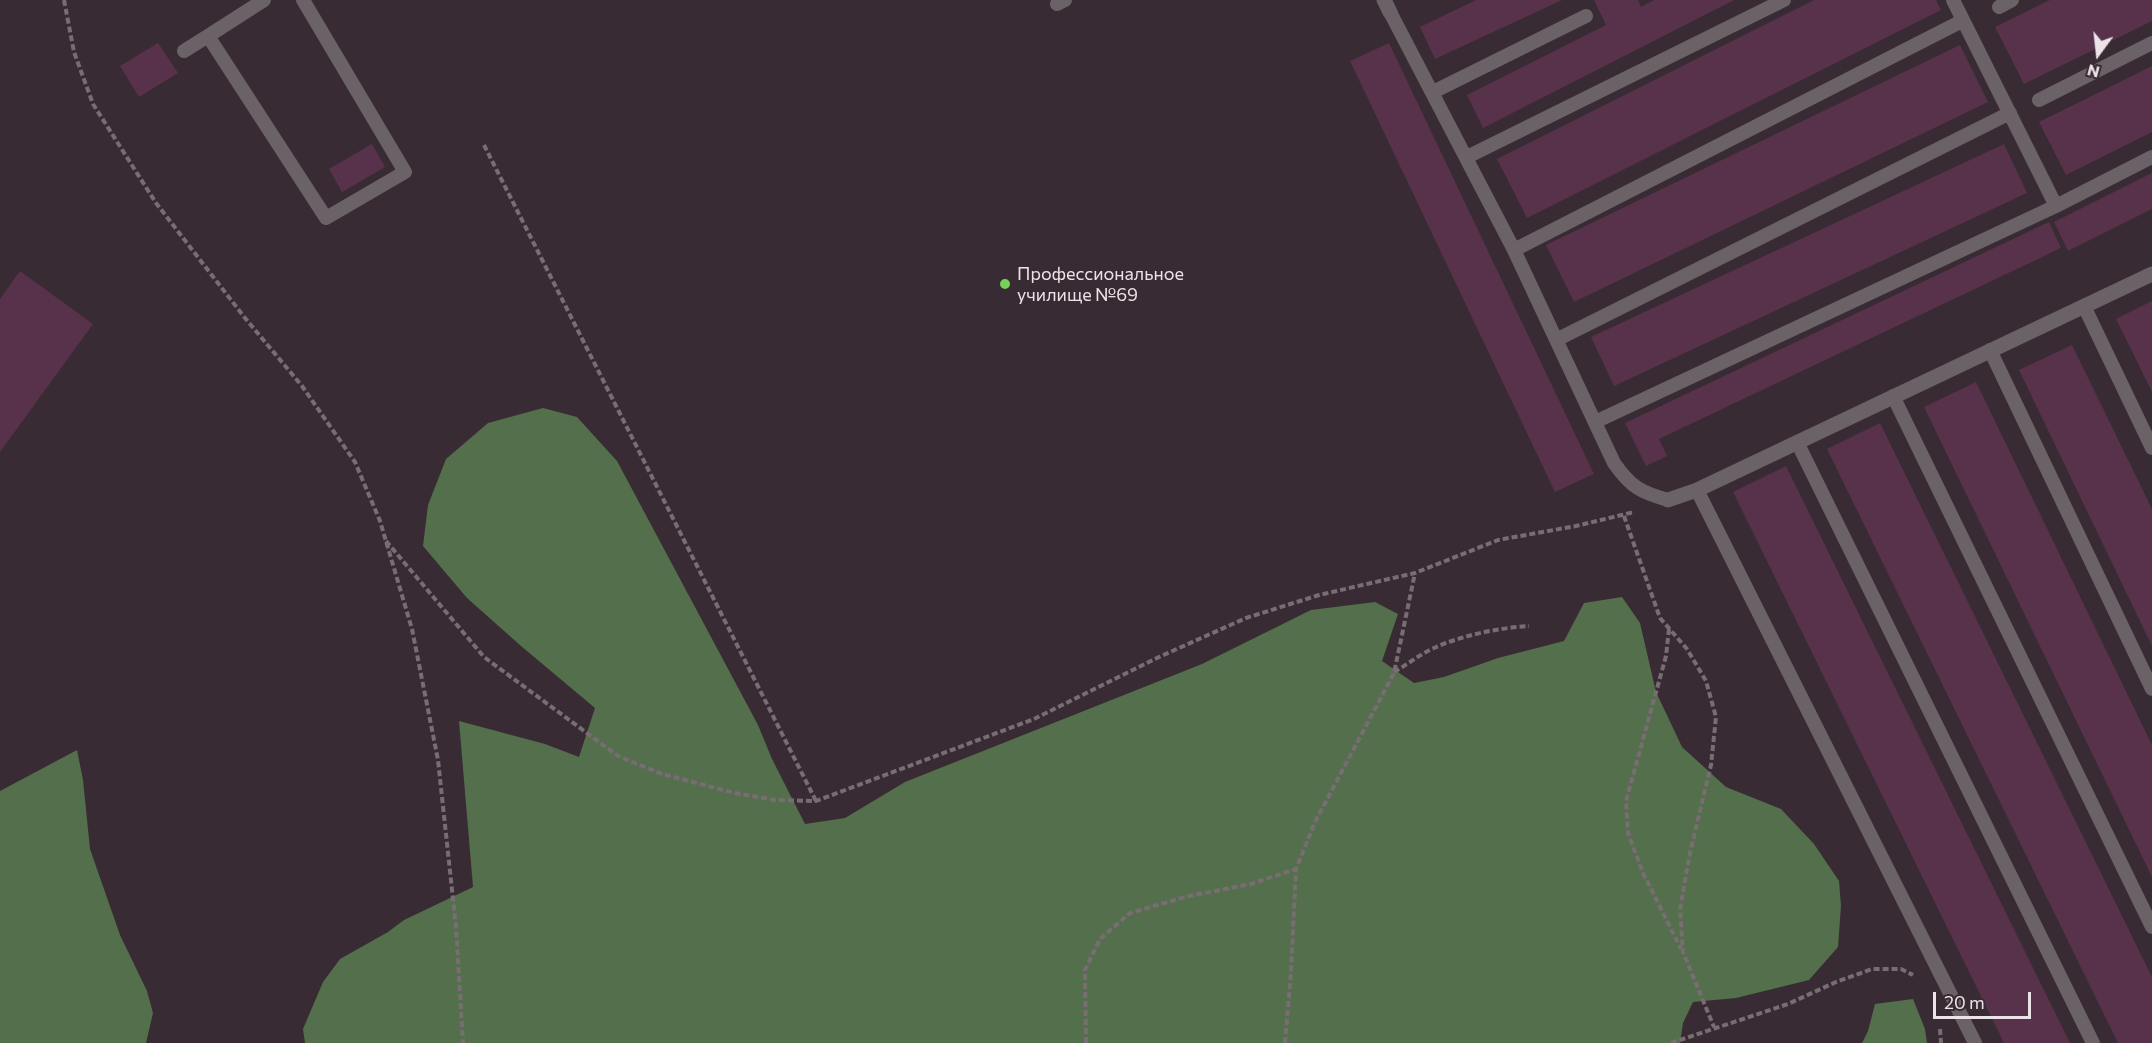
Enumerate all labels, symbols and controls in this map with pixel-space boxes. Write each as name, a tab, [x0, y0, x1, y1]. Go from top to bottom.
north arrow	[2068, 24, 2128, 84]
text: N	[2085, 61, 2101, 83]
place label: Профессиональное училище №69	[1017, 263, 1184, 306]
marker: Профессиональное училище №69	[998, 277, 1012, 291]
scale bar	[1936, 980, 2034, 1018]
text: 20 m	[1944, 991, 1985, 1013]

